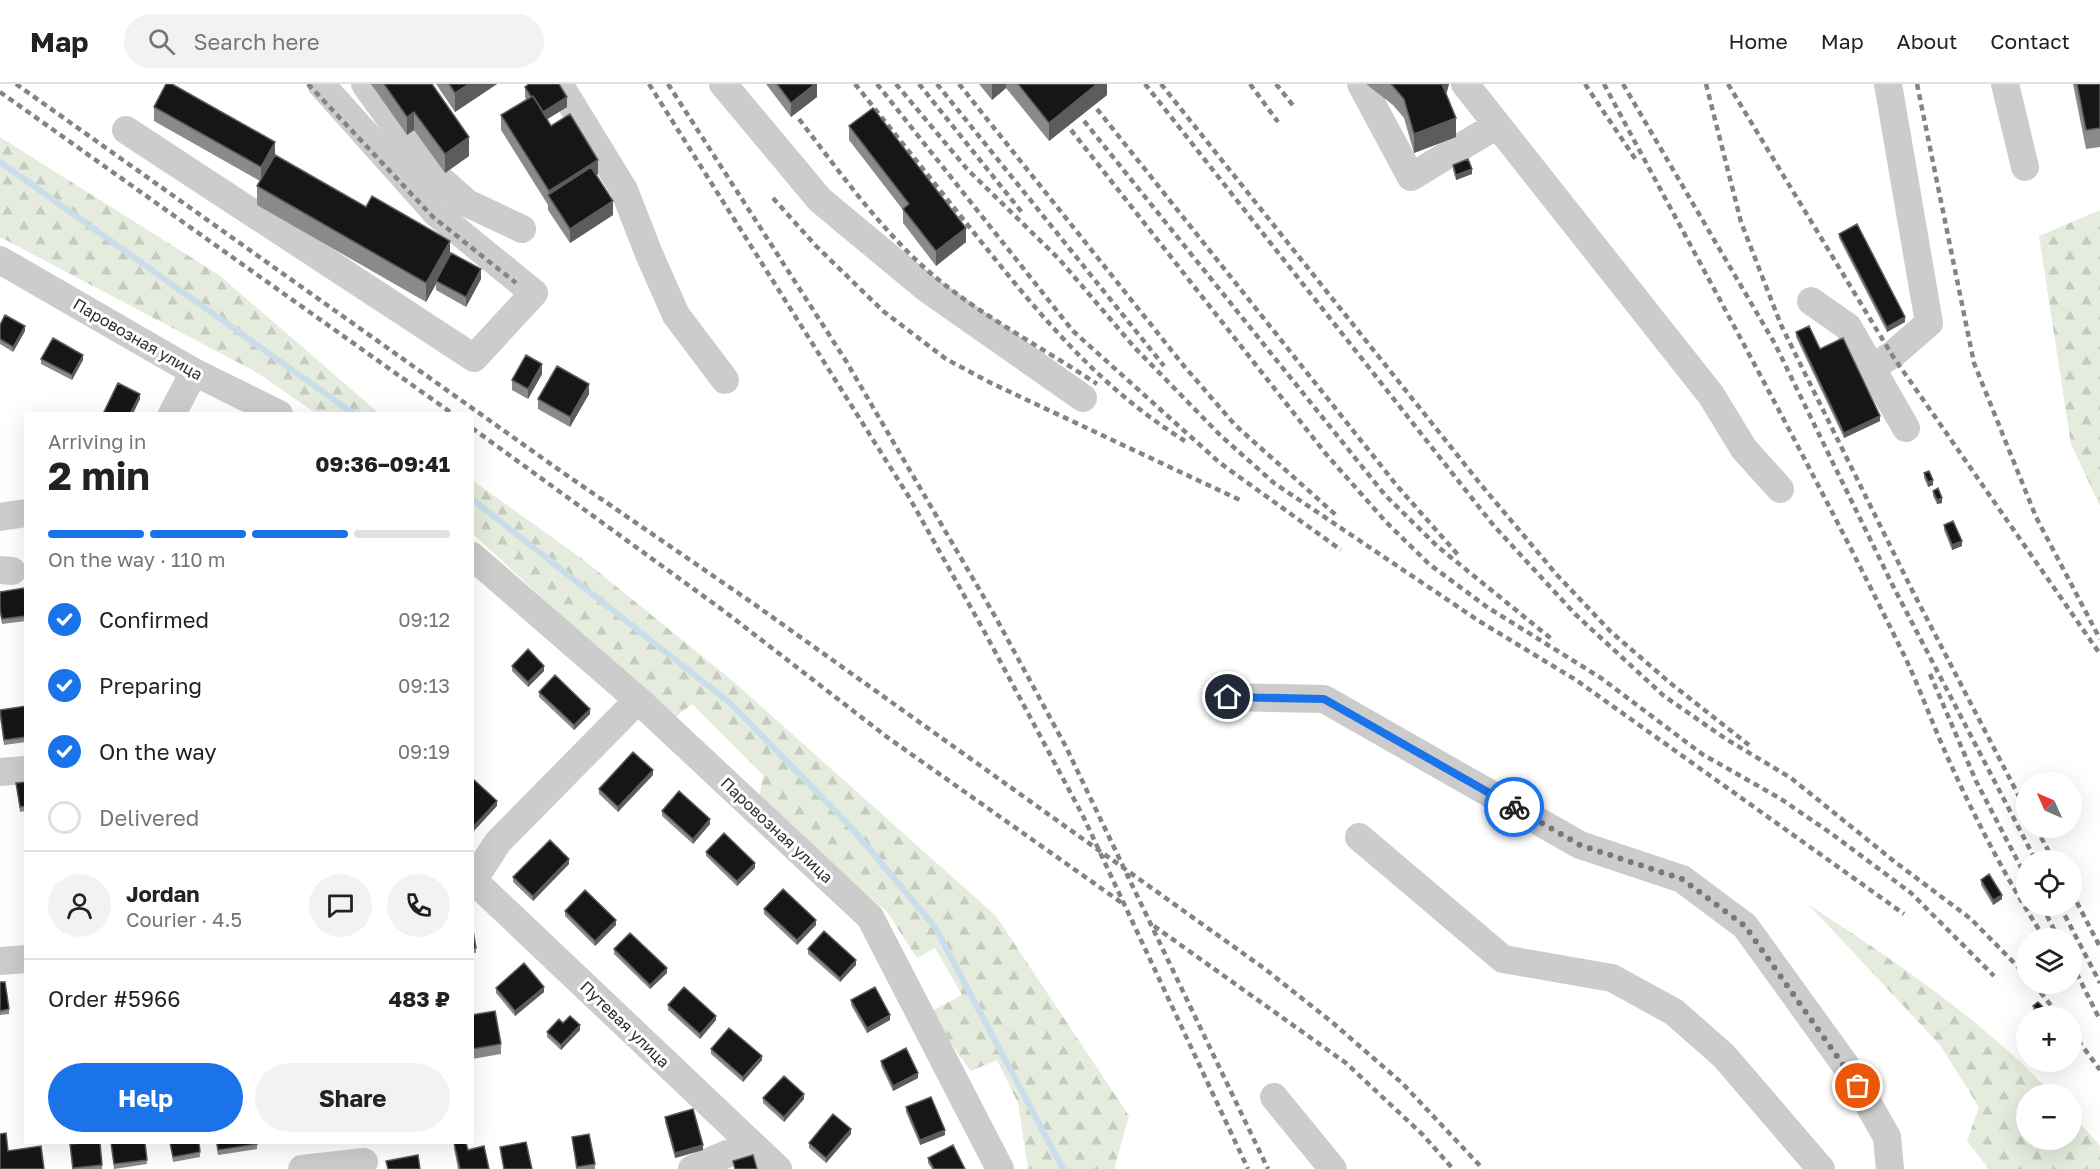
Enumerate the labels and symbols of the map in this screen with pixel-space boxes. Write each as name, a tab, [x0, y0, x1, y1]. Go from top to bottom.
street label: Паровозная улица	[70, 294, 206, 384]
pin	[1202, 671, 1253, 722]
north arrow	[2016, 772, 2082, 838]
street label: Паровозная улица	[717, 773, 837, 887]
courier	[1484, 777, 1544, 837]
street label: Путевая улица	[576, 976, 674, 1072]
pin	[1832, 1060, 1883, 1111]

